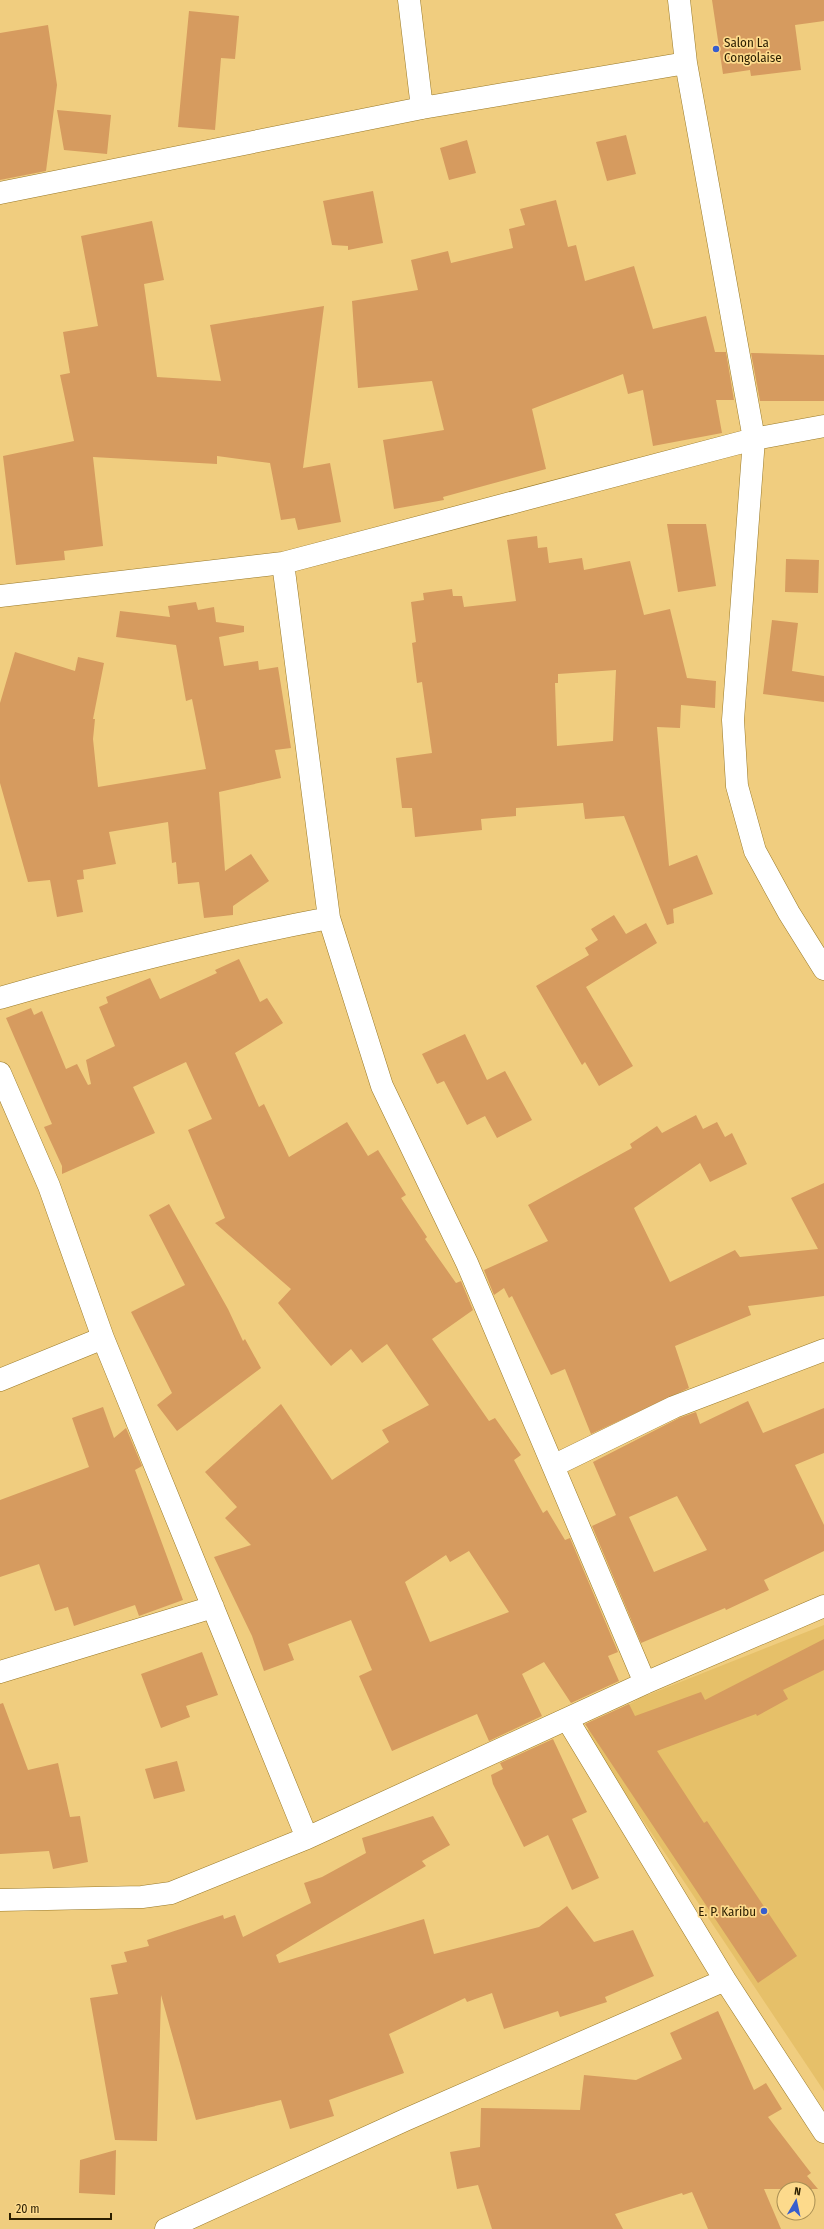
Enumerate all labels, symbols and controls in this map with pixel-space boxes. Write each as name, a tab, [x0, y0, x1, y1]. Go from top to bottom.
place label: Salon La Congolaise	[724, 35, 782, 65]
marker: Salon La Congolaise	[711, 44, 721, 54]
place label: E. P. Karibu	[698, 1904, 756, 1919]
marker: E. P. Karibu	[759, 1906, 769, 1916]
north arrow	[776, 2181, 816, 2221]
text: N	[793, 2185, 802, 2199]
scale bar	[10, 2195, 111, 2221]
text: 20 m	[16, 2202, 40, 2216]

